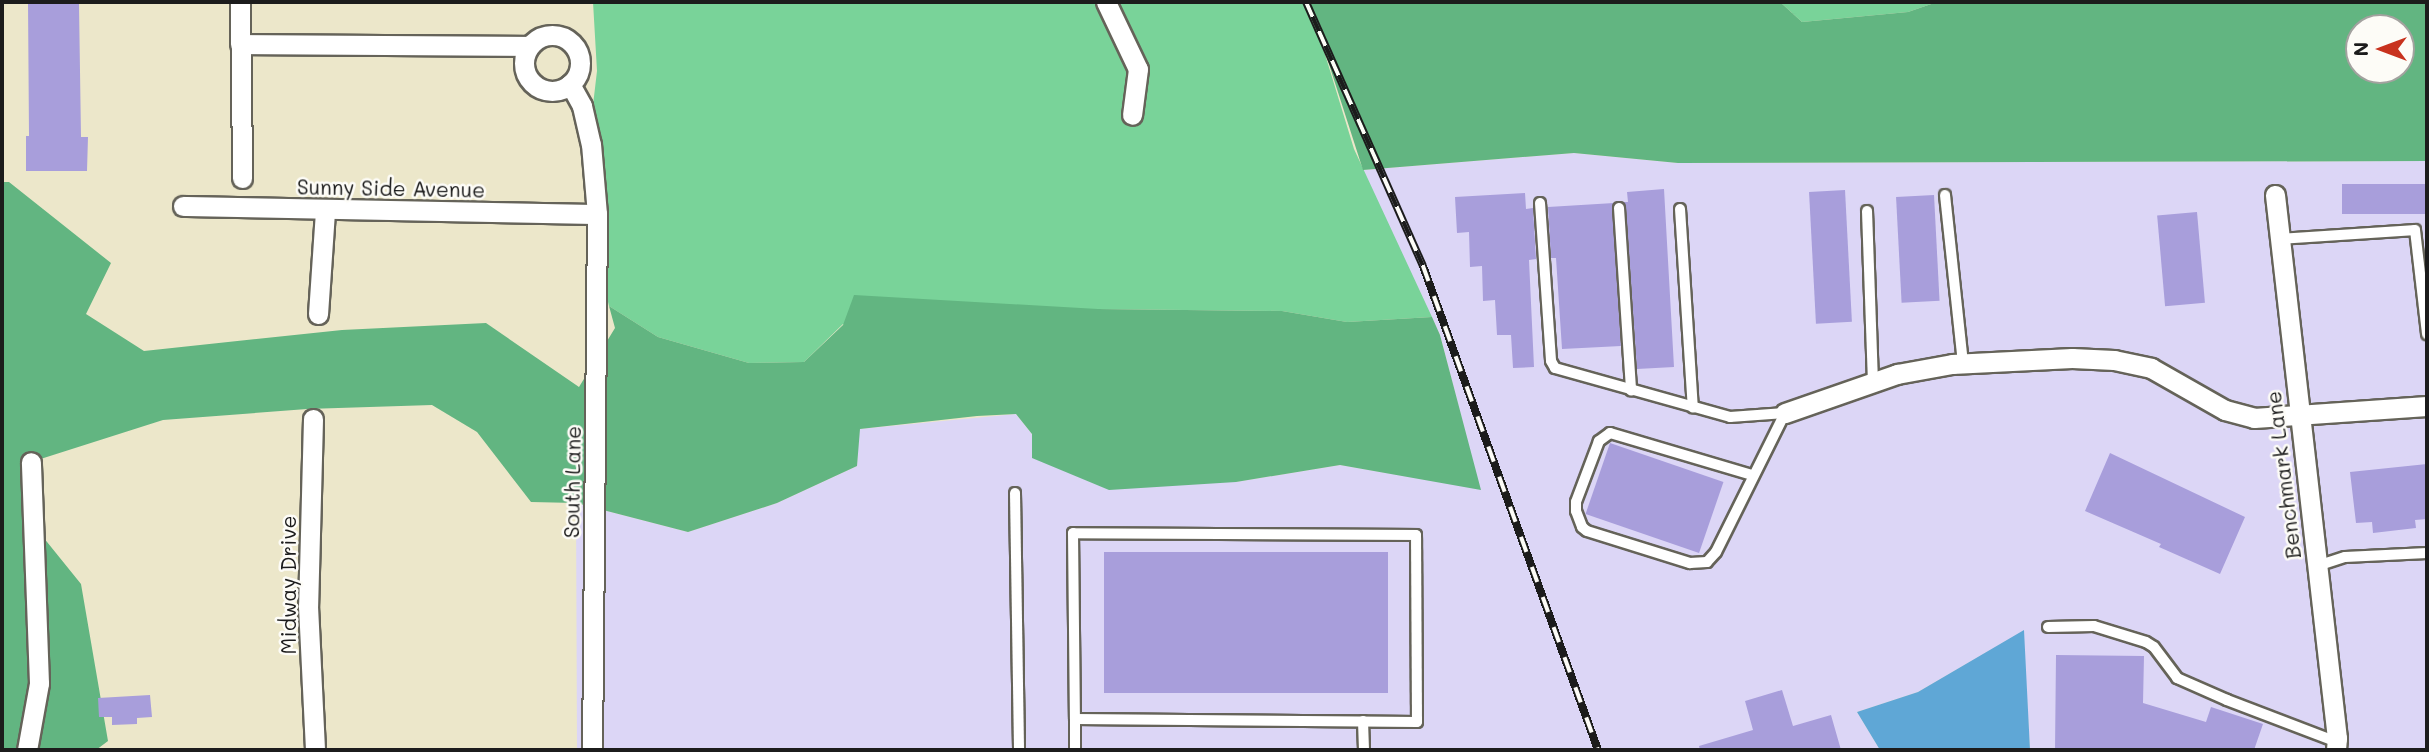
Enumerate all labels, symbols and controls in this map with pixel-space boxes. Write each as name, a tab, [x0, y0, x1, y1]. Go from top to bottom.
north arrow	[2345, 14, 2415, 84]
text: N	[2348, 42, 2373, 56]
street label: Sunny Side Avenue	[297, 174, 485, 202]
street label: Benchmark Lane	[2260, 390, 2306, 560]
street label: South Lane	[558, 426, 586, 538]
street label: Midway Drive	[275, 515, 301, 655]

